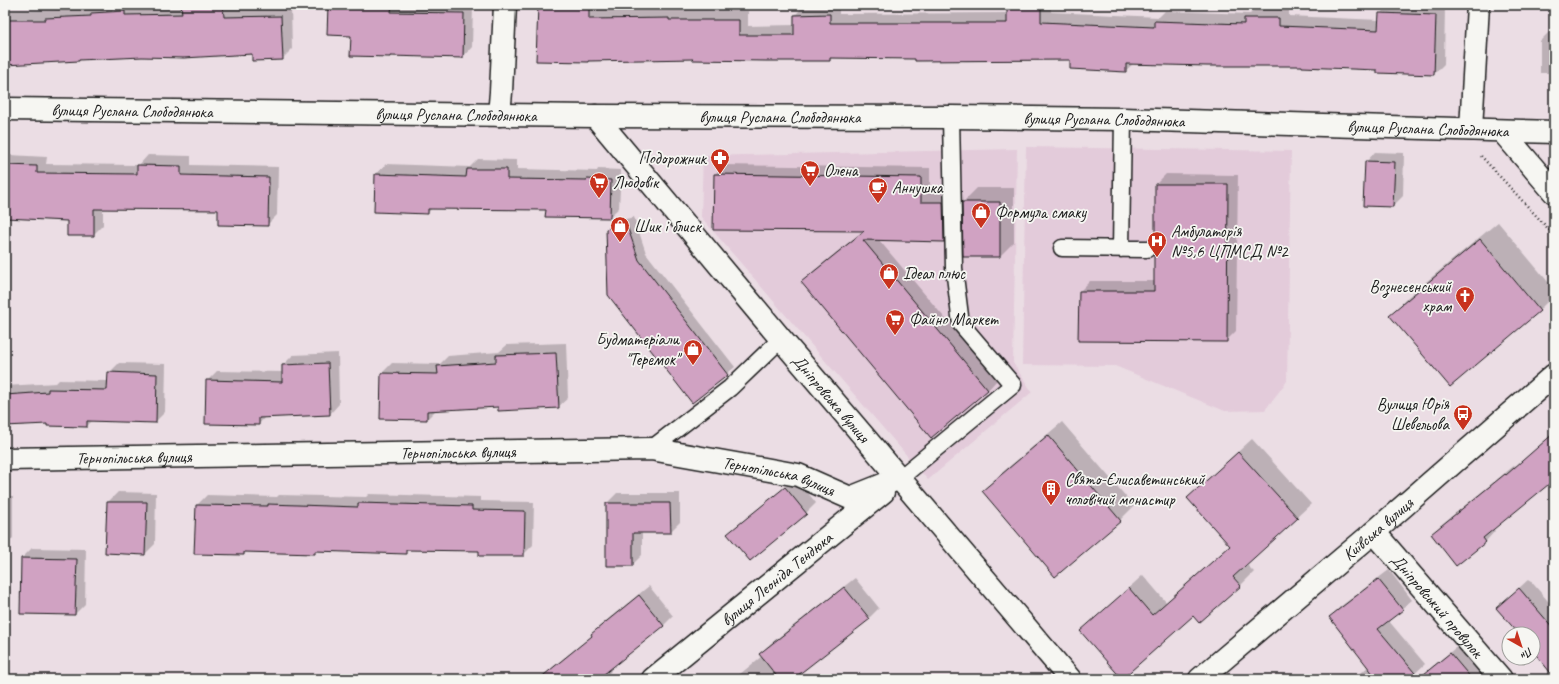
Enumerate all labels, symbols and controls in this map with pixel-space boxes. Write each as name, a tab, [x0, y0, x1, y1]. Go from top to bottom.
street label: вулиця Руслана Слободянюка	[51, 99, 214, 122]
street label: вулиця Руслана Слободянюка	[375, 103, 538, 126]
street label: вулиця Руслана Слободянюка	[699, 106, 862, 127]
street label: вулиця Руслана Слободянюка	[1023, 107, 1186, 131]
street label: вулиця Руслана Слободянюка	[1347, 115, 1510, 141]
pharmacy icon: Подорожник	[709, 147, 731, 175]
place label: Подорожник	[638, 148, 708, 169]
supermarket icon: Олена	[799, 159, 821, 187]
place label: Олена	[824, 160, 859, 181]
supermarket icon: Людовік	[588, 171, 610, 199]
place label: Людовік	[613, 172, 660, 193]
cafe icon: Аннушка	[867, 176, 889, 204]
place label: Аннушка	[892, 177, 944, 198]
shop icon: Формула смаку	[970, 201, 992, 229]
place label: Формула смаку	[995, 202, 1087, 223]
shop icon: Шик і блиск	[609, 215, 631, 243]
place label: Шик і блиск	[634, 216, 703, 237]
place label: Амбулаторія №5,6 ЦПМСД №2	[1171, 221, 1289, 262]
hospital icon: Амбулаторія №5,6 ЦПМСД №2	[1146, 230, 1168, 258]
shop icon: Ідеал плюс	[878, 262, 900, 290]
place label: Ідеал плюс	[903, 263, 966, 284]
place label: Вознесенський храм	[1369, 276, 1452, 317]
church icon: Вознесенський храм	[1454, 285, 1476, 313]
supermarket icon: Файно Маркет	[884, 308, 906, 336]
place label: Файно Маркет	[909, 309, 999, 330]
place label: Будматеріали "Теремок"	[596, 329, 683, 370]
shop icon: Будматеріали "Теремок"	[682, 338, 704, 366]
street label: Дніпровська вулиця	[788, 350, 876, 448]
place label: Вулиця Юрія Шевельова	[1377, 394, 1451, 435]
bus stop icon: Вулиця Юрія Шевельова	[1452, 403, 1474, 431]
street label: Тернопільська вулиця	[400, 441, 517, 463]
street label: Тернопільська вулиця	[76, 446, 193, 468]
street label: Тернопільська вулиця	[721, 451, 839, 501]
place label: Свято-Єлисаветинський чоловічий монастир	[1065, 469, 1205, 510]
building icon: Свято-Єлисаветинський чоловічий монастир	[1040, 478, 1062, 506]
street label: Київська вулиця	[1338, 492, 1418, 565]
street label: вулиця Леоніда Тендюка	[716, 526, 838, 630]
street label: Дніпровський провулок	[1387, 549, 1489, 663]
north arrow	[1501, 626, 1541, 666]
text: Пн	[1518, 645, 1536, 664]

